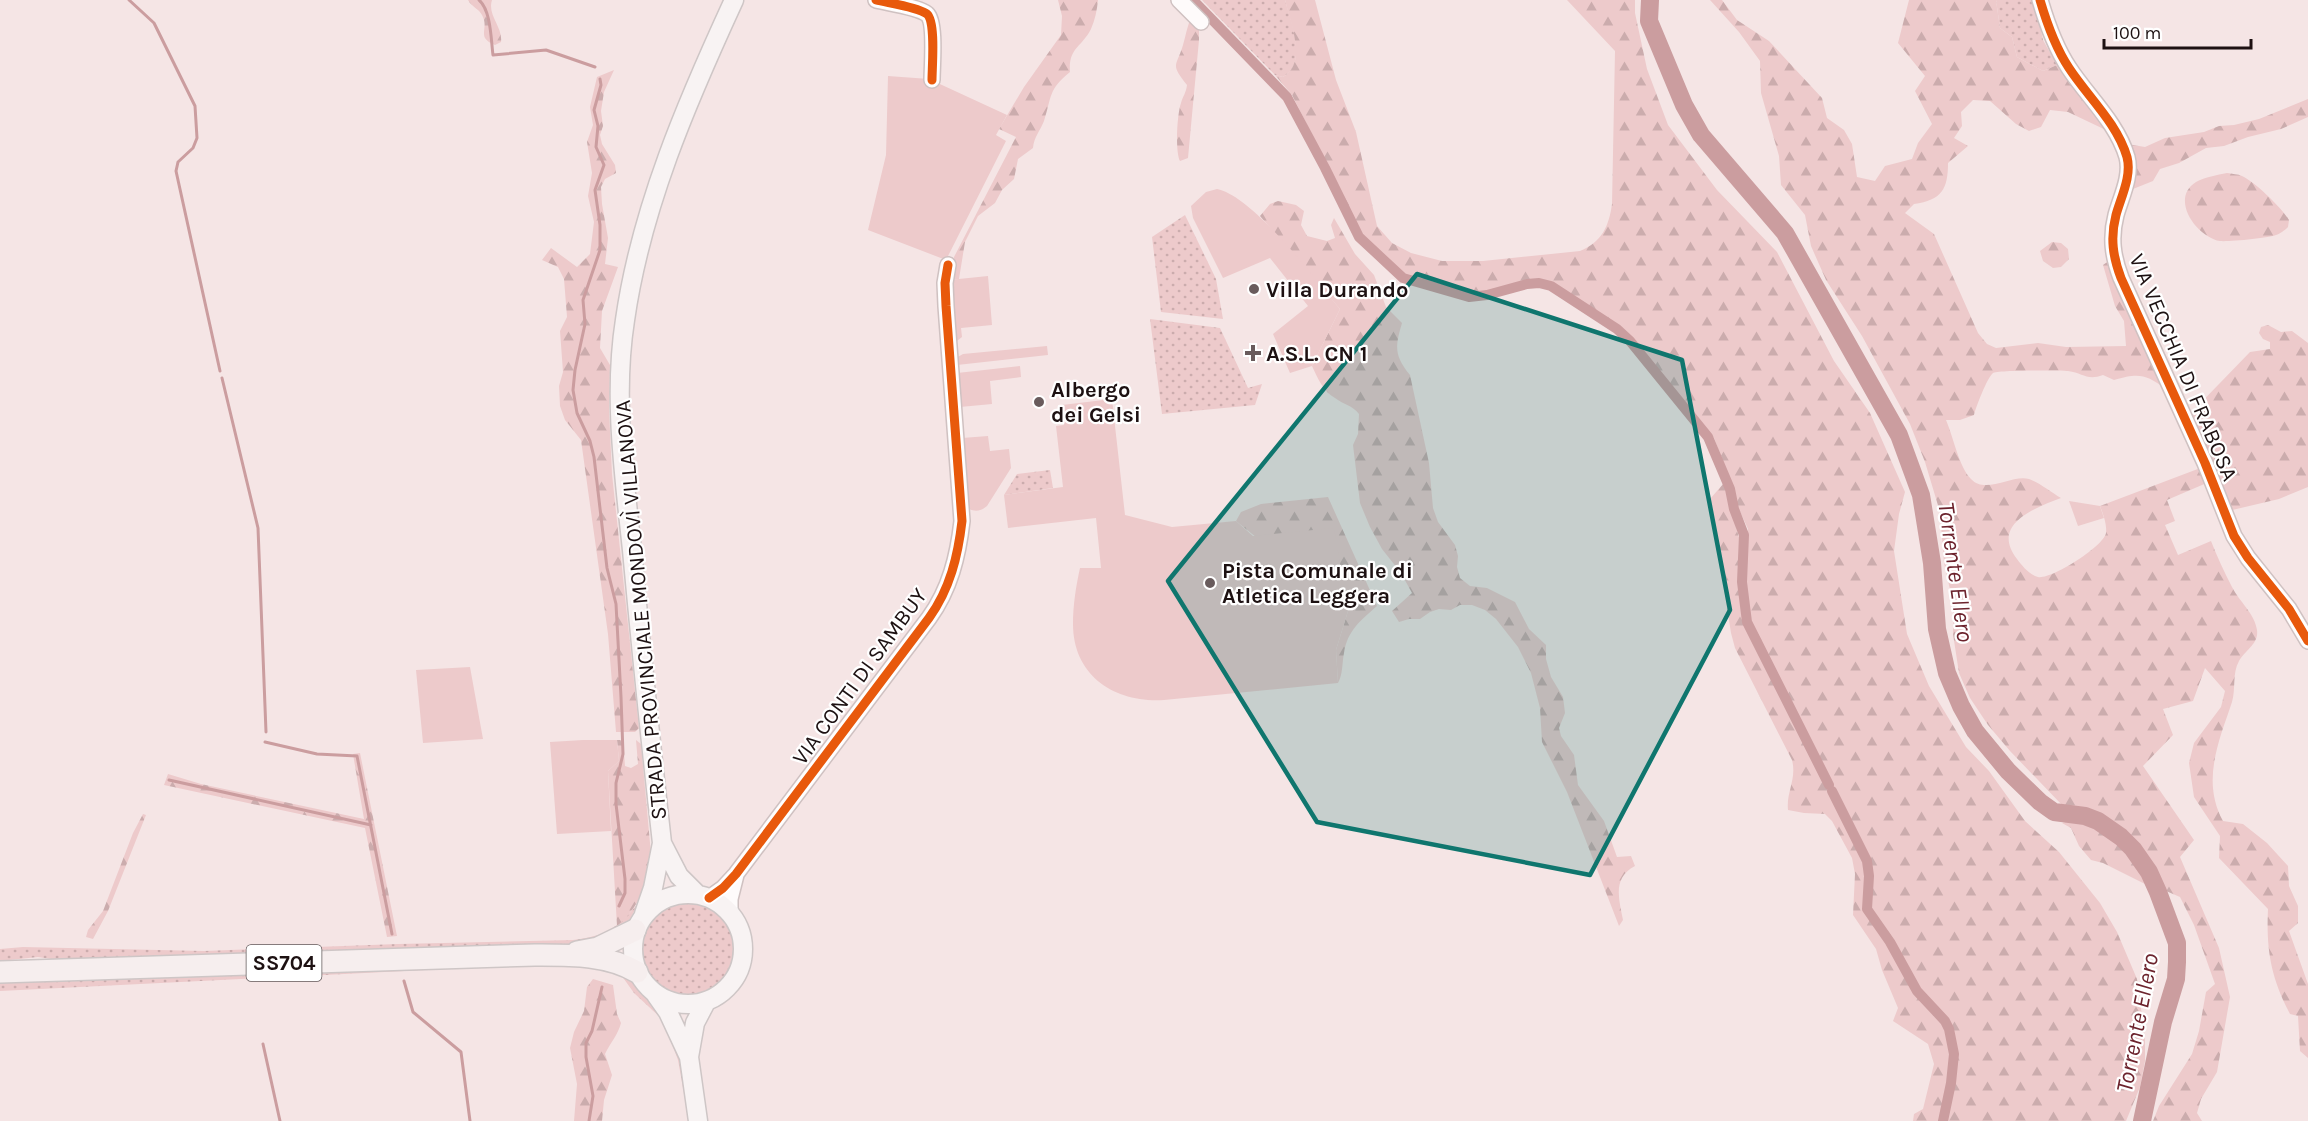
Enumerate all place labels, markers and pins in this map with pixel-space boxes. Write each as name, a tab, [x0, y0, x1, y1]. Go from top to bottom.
place label: Villa Durando	[1266, 277, 1408, 303]
marker: Villa Durando	[1247, 282, 1261, 296]
place label: A.S.L. CN 1	[1266, 341, 1368, 367]
marker: A.S.L. CN 1	[1244, 344, 1262, 362]
place label: Albergo dei Gelsi	[1051, 377, 1141, 428]
marker: Albergo dei Gelsi	[1032, 395, 1046, 409]
place label: Pista Comunale di Atletica Leggera	[1222, 558, 1413, 609]
marker: Pista Comunale di Atletica Leggera	[1203, 576, 1217, 590]

